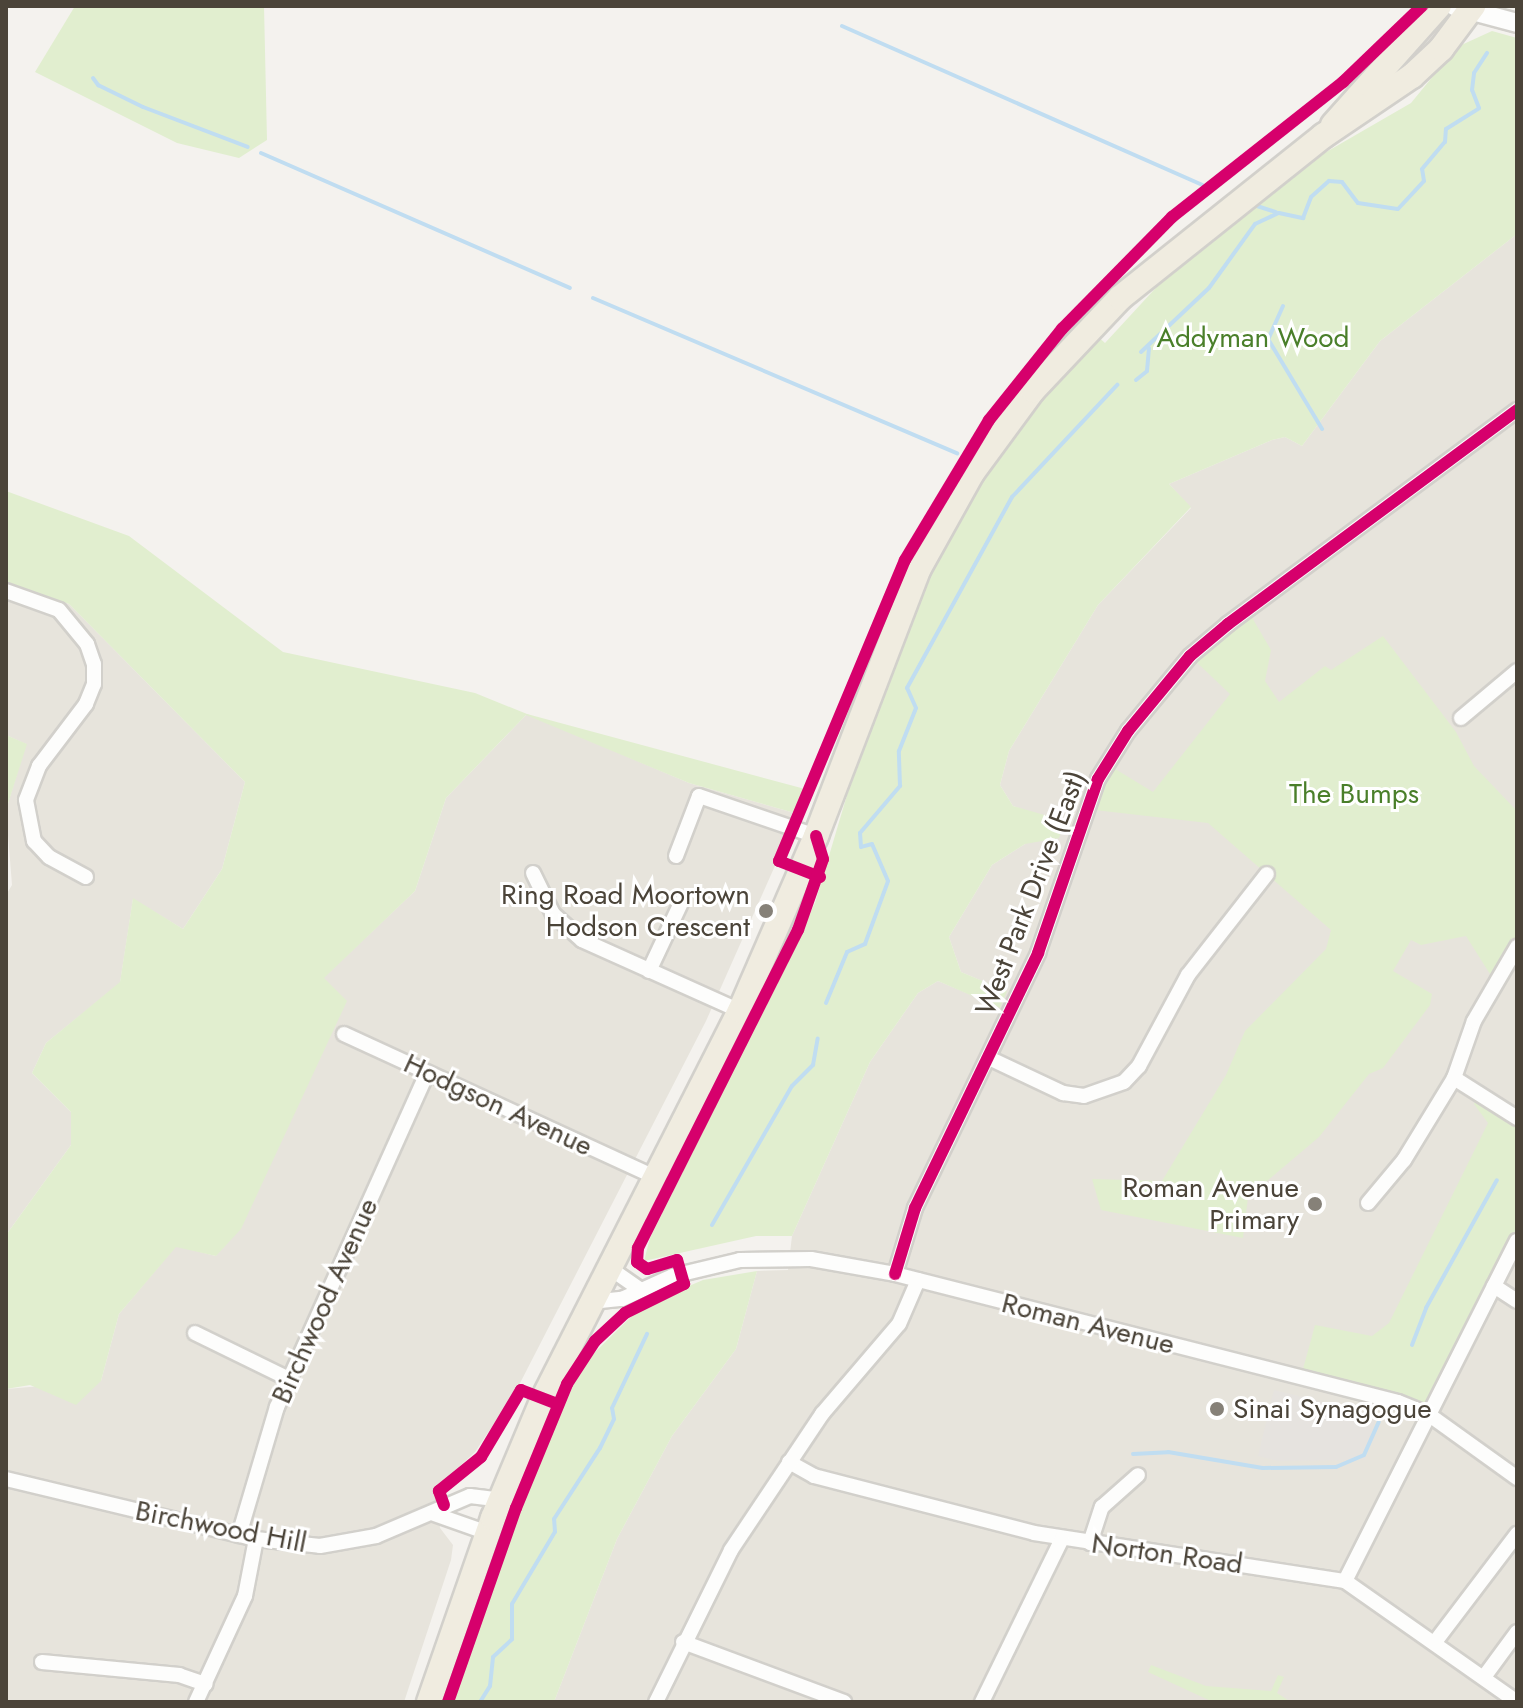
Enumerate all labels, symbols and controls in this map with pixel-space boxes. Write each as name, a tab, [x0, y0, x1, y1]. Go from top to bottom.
park label: Addyman Wood	[1156, 321, 1350, 355]
street label: West Park Drive (East)	[969, 766, 1093, 1020]
park label: The Bumps	[1289, 777, 1419, 811]
place label: Ring Road Moortown Hodson Crescent	[501, 878, 750, 944]
marker: Ring Road Moortown Hodson Crescent	[757, 902, 775, 920]
street label: Hodgson Avenue	[398, 1047, 598, 1163]
place label: Roman Avenue Primary	[1122, 1171, 1299, 1237]
street label: Birchwood Avenue	[265, 1193, 385, 1409]
marker: Roman Avenue Primary	[1306, 1195, 1324, 1213]
street label: Roman Avenue	[998, 1286, 1178, 1362]
place label: Sinai Synagogue	[1233, 1392, 1432, 1426]
marker: Sinai Synagogue	[1208, 1400, 1226, 1418]
street label: Birchwood Hill	[133, 1494, 309, 1560]
street label: Norton Road	[1089, 1527, 1245, 1581]

